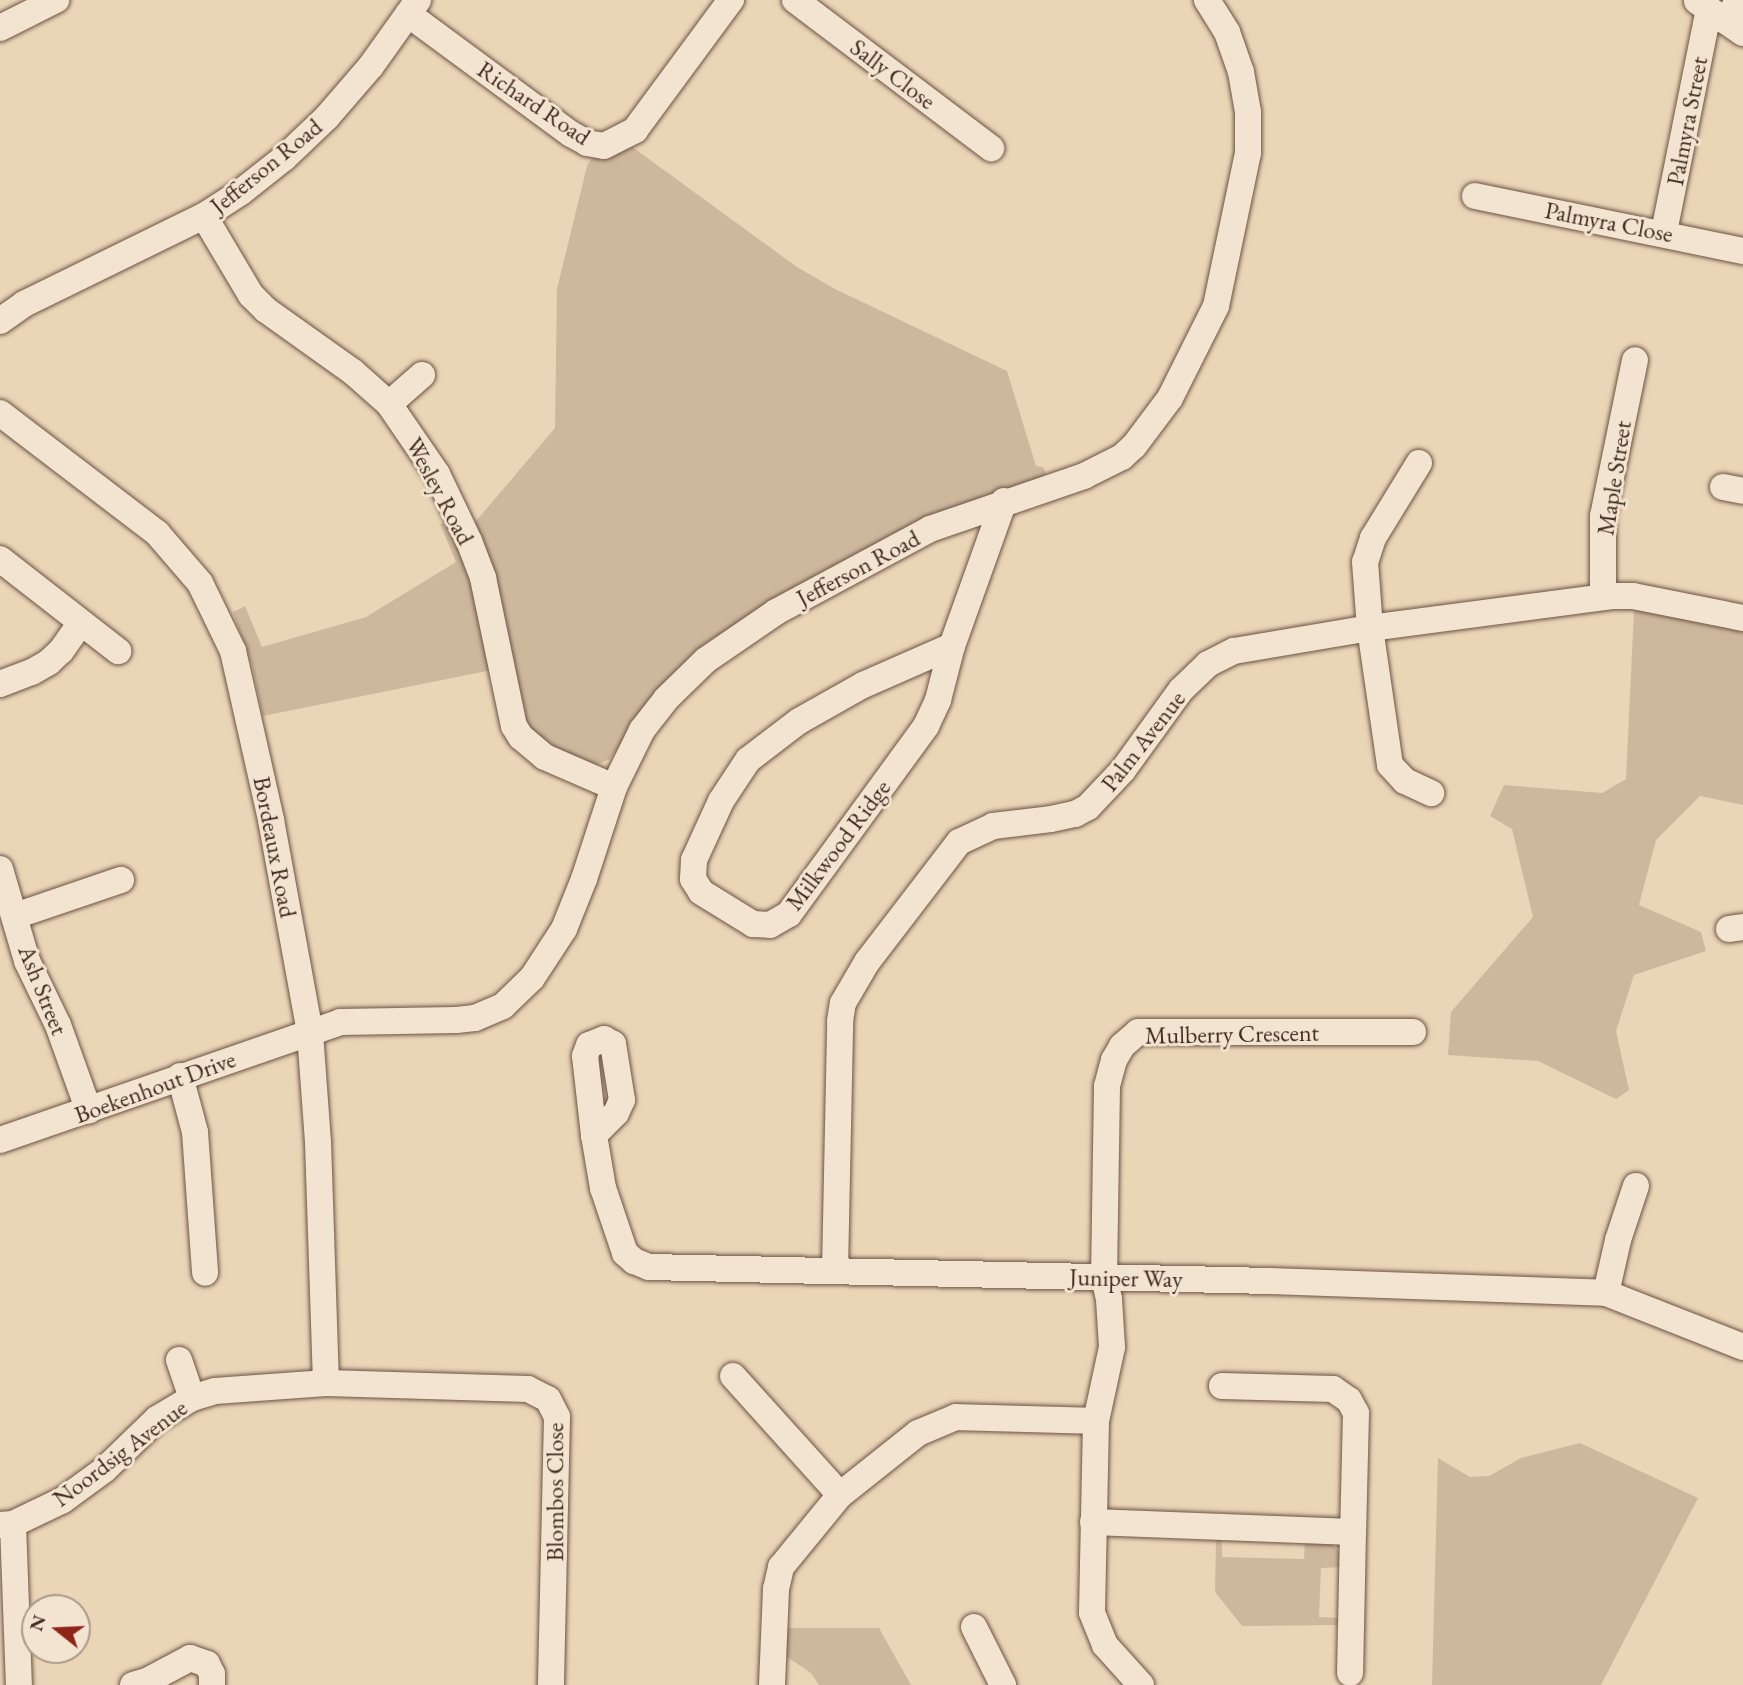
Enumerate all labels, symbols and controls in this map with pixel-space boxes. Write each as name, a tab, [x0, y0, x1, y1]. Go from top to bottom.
street label: Sally Close	[845, 33, 941, 115]
street label: Palmyra Street	[1660, 54, 1714, 188]
street label: Richard Road	[472, 55, 596, 151]
street label: Jefferson Road	[204, 112, 328, 220]
street label: Palmyra Close	[1543, 195, 1675, 249]
street label: Maple Street	[1591, 419, 1637, 537]
street label: Wesley Road	[400, 432, 480, 550]
street label: Jefferson Road	[791, 523, 925, 613]
street label: Palm Avenue	[1095, 685, 1191, 797]
street label: Bordeaux Road	[247, 774, 303, 920]
street label: Milkwood Ridge	[780, 774, 896, 916]
street label: Ash Street	[12, 941, 74, 1039]
street label: Mulberry Crescent	[1145, 1018, 1319, 1050]
street label: Boekenhout Drive	[71, 1045, 239, 1129]
street label: Juniper Way	[1069, 1263, 1183, 1293]
street label: Noordsig Avenue	[47, 1393, 193, 1513]
street label: Blombos Close	[541, 1423, 569, 1561]
north arrow	[21, 1594, 91, 1664]
text: N	[23, 1612, 52, 1634]

